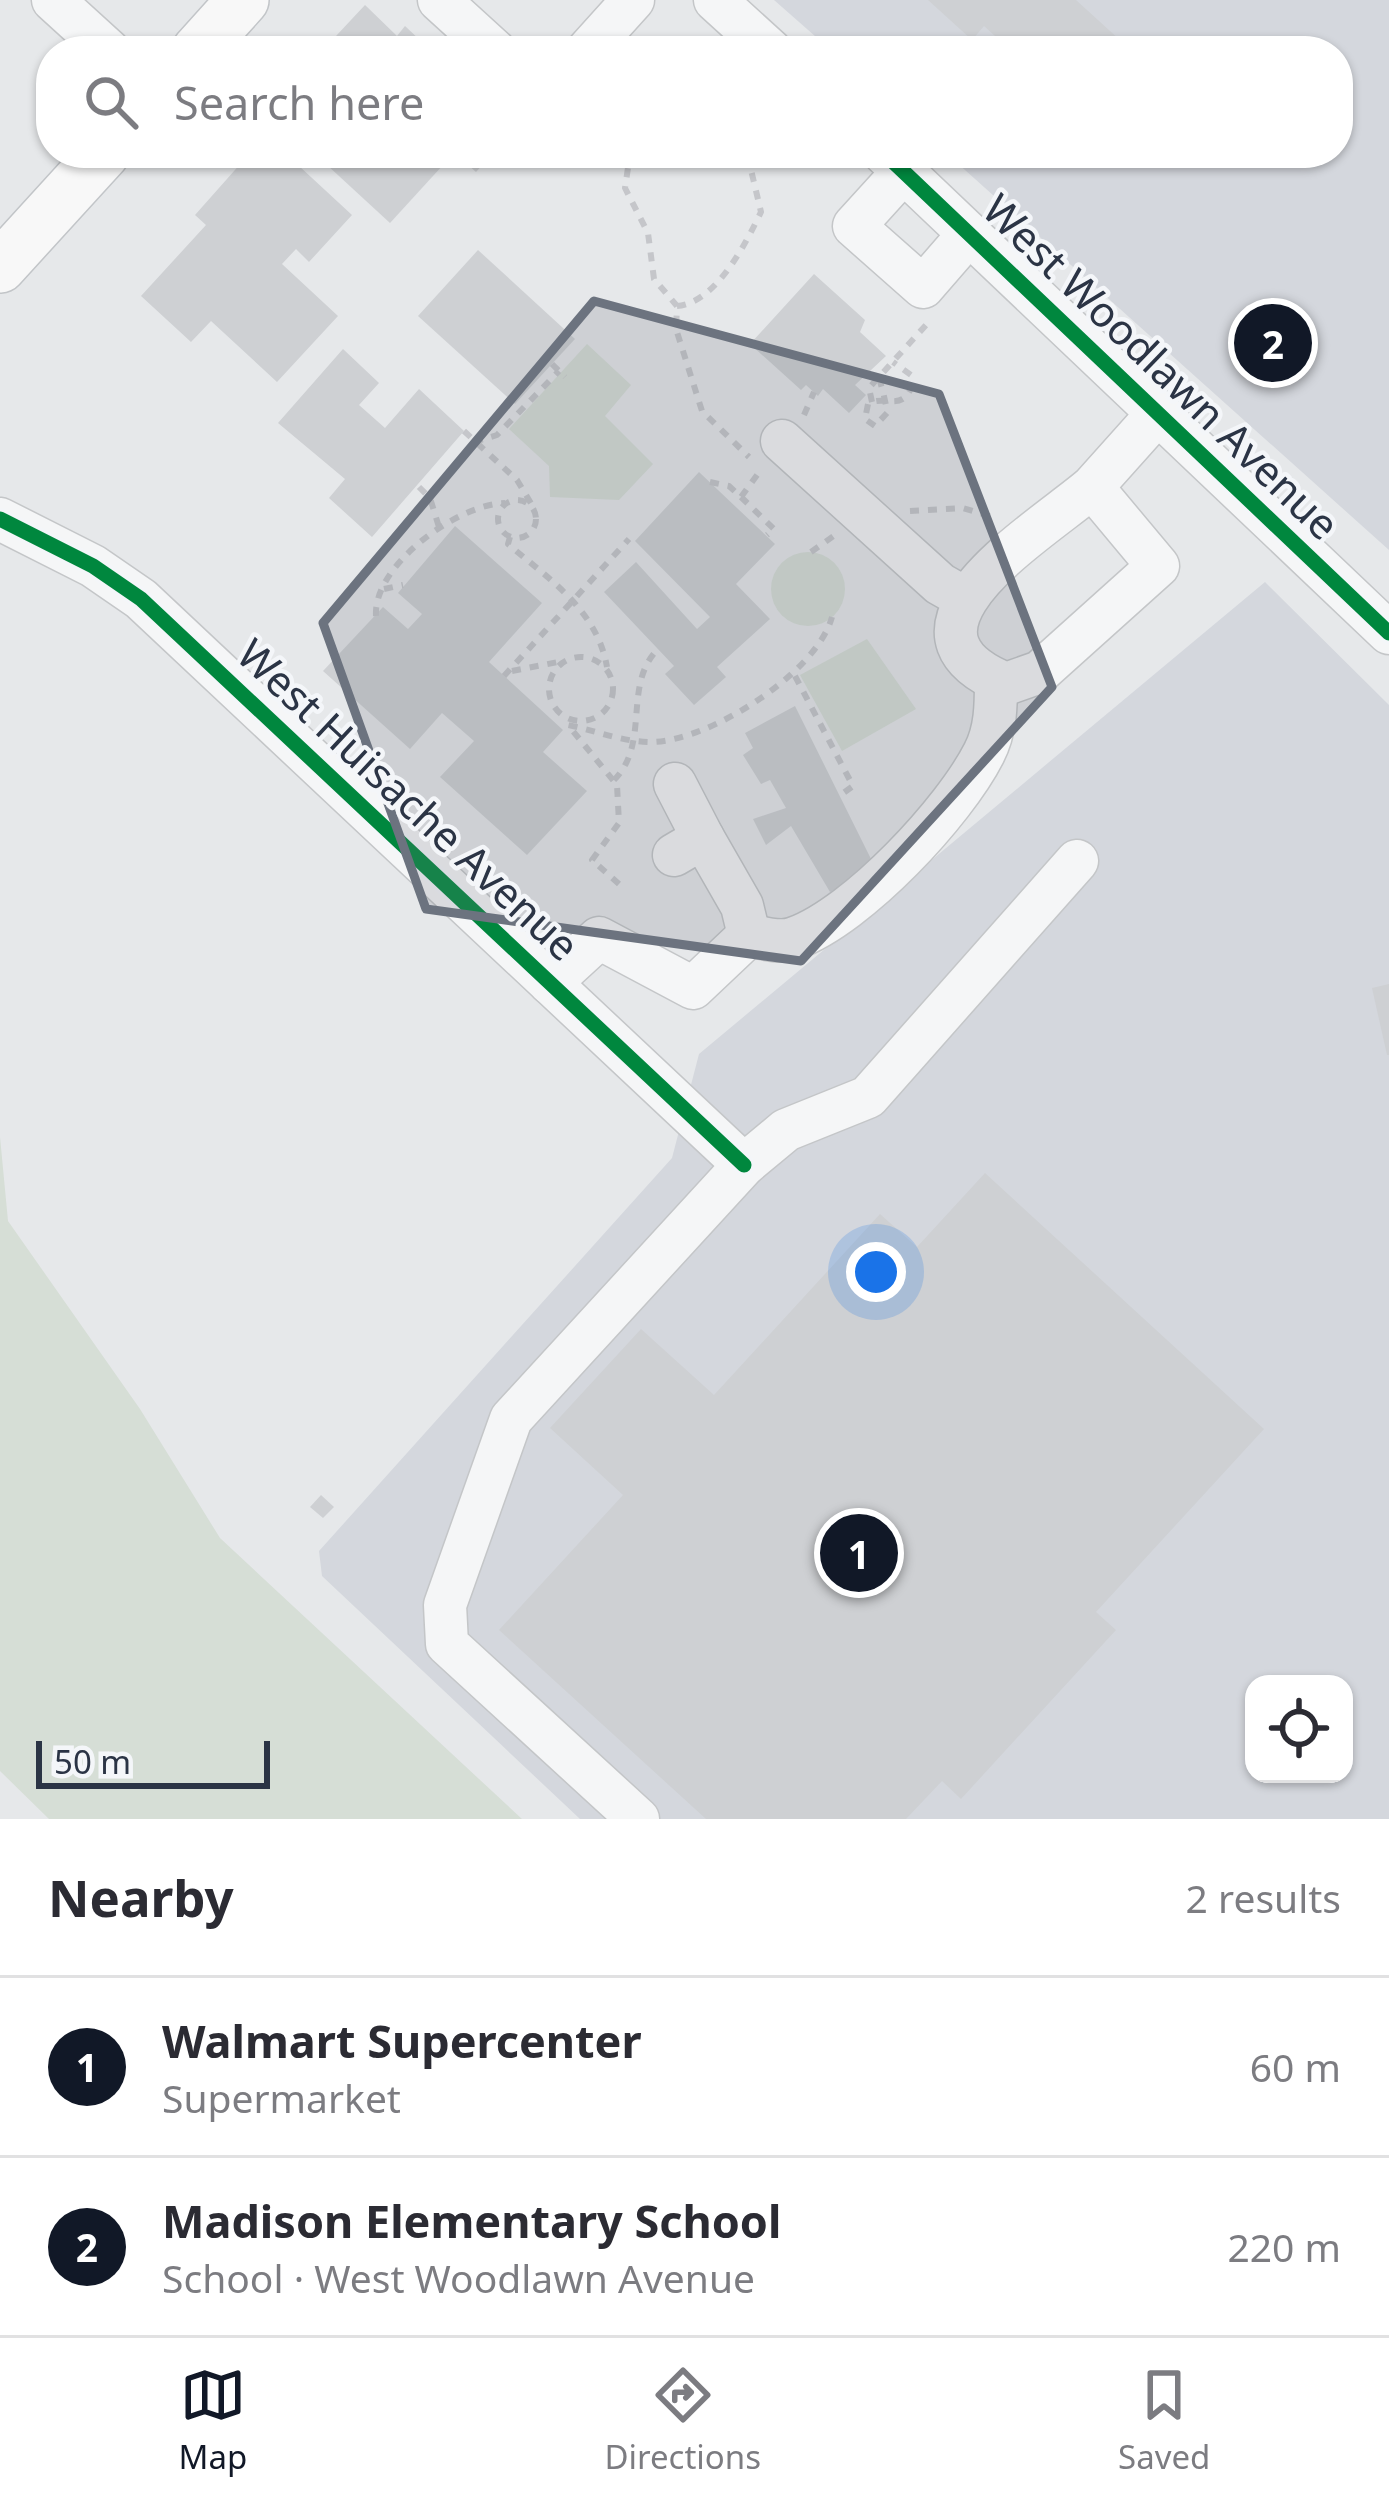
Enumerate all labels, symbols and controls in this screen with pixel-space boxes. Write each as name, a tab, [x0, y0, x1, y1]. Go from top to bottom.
search box	[36, 36, 1353, 168]
icon: search	[78, 69, 144, 135]
text: Search here	[174, 72, 424, 133]
street label: West Woodlawn Avenue	[971, 181, 1353, 551]
pin: 2	[1234, 298, 1312, 388]
street label: West Huisache Avenue	[226, 625, 592, 972]
your location	[846, 1242, 906, 1302]
pin: 1	[820, 1508, 898, 1598]
map controls	[1245, 1675, 1353, 1783]
button: locate	[1245, 1675, 1353, 1783]
scale bar	[36, 1735, 270, 1788]
text: 50 m	[54, 1739, 131, 1784]
text: Nearby	[48, 1862, 234, 1932]
text: 2 results	[1186, 1871, 1341, 1924]
text: Walmart Supercenter	[162, 2010, 642, 2071]
text: 1	[76, 2040, 98, 2093]
text: 60 m	[1250, 2040, 1341, 2093]
text: Supermarket	[162, 2071, 401, 2124]
text: Madison Elementary School	[162, 2190, 781, 2251]
text: 2	[76, 2220, 98, 2273]
text: 220 m	[1227, 2220, 1341, 2273]
text: School · West Woodlawn Avenue	[162, 2251, 755, 2304]
tab: Map	[179, 2362, 247, 2479]
tab: Directions	[604, 2362, 761, 2479]
tab: Saved	[1118, 2362, 1210, 2479]

